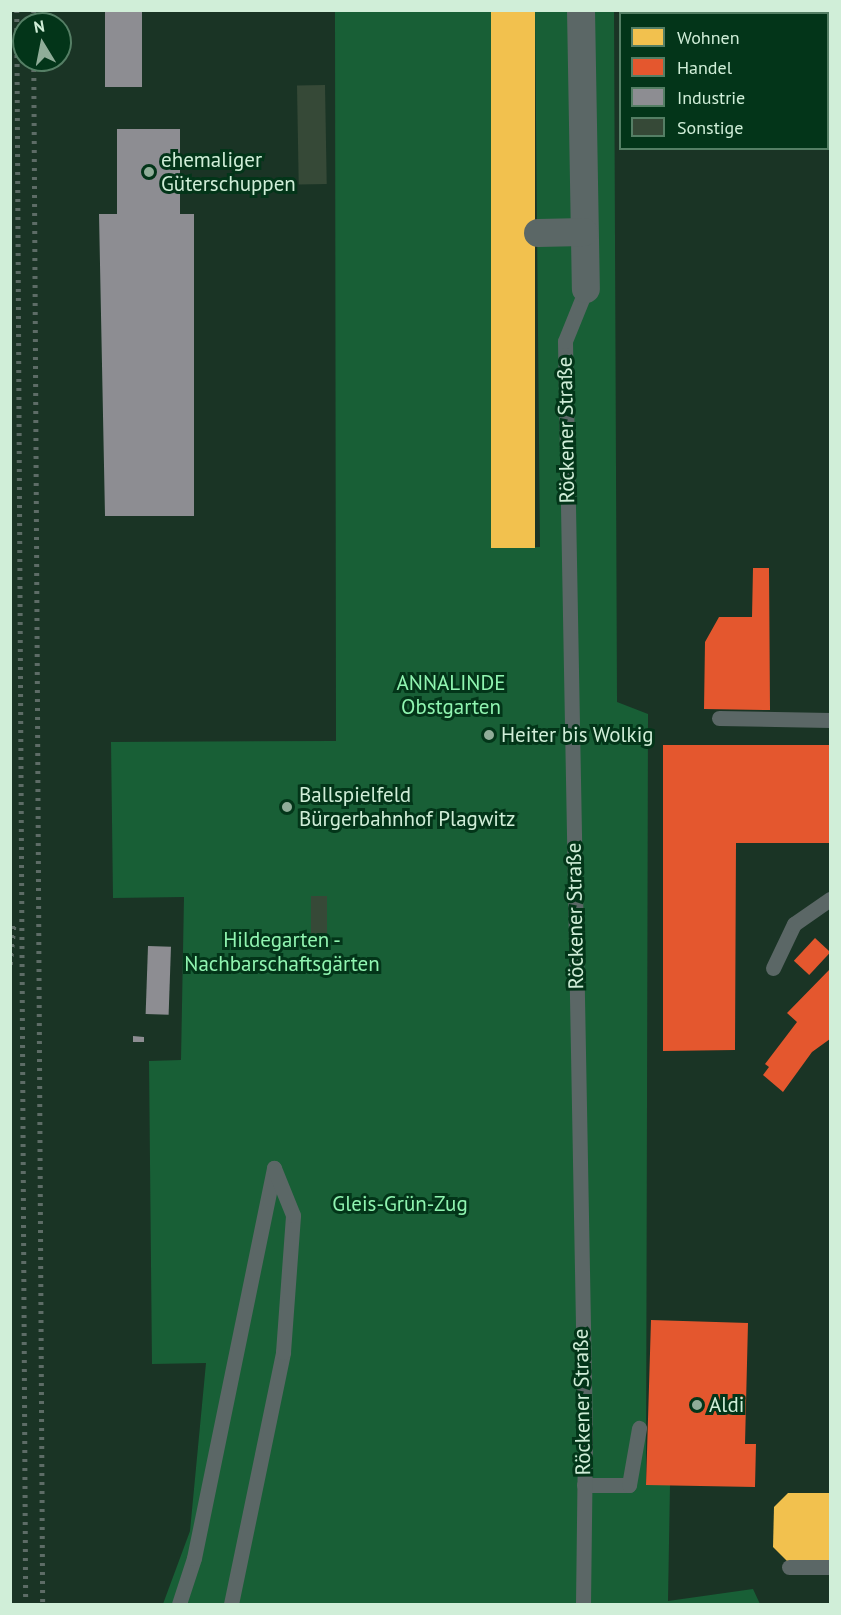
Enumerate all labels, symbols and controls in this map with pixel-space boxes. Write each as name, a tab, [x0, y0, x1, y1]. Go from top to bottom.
north arrow	[12, 12, 72, 72]
legend	[619, 12, 829, 150]
text: N	[32, 15, 46, 37]
text: Wohnen	[677, 26, 739, 49]
text: Handel	[677, 56, 732, 79]
text: Industrie	[677, 86, 745, 109]
text: Sonstige	[677, 116, 743, 139]
place label: ehemaliger Güterschuppen	[161, 147, 296, 197]
marker: ehemaliger Güterschuppen	[142, 165, 156, 179]
street label: Röckener Straße	[552, 357, 580, 503]
park label: ANNALINDE Obstgarten	[397, 670, 505, 720]
place label: Heiter bis Wolkig	[501, 722, 654, 748]
marker: Heiter bis Wolkig	[482, 728, 496, 742]
place label: Ballspielfeld Bürgerbahnhof Plagwitz	[299, 782, 515, 832]
marker: Ballspielfeld Bürgerbahnhof Plagwitz	[280, 800, 294, 814]
street label: Röckener Straße	[561, 843, 589, 989]
park label: Hildegarten - Nachbarschaftsgärten	[184, 927, 380, 977]
park label: Gleis-Grün-Zug	[332, 1191, 468, 1217]
street label: Röckener Straße	[568, 1329, 596, 1475]
place label: Aldi	[709, 1392, 744, 1418]
marker: Aldi	[690, 1398, 704, 1412]

